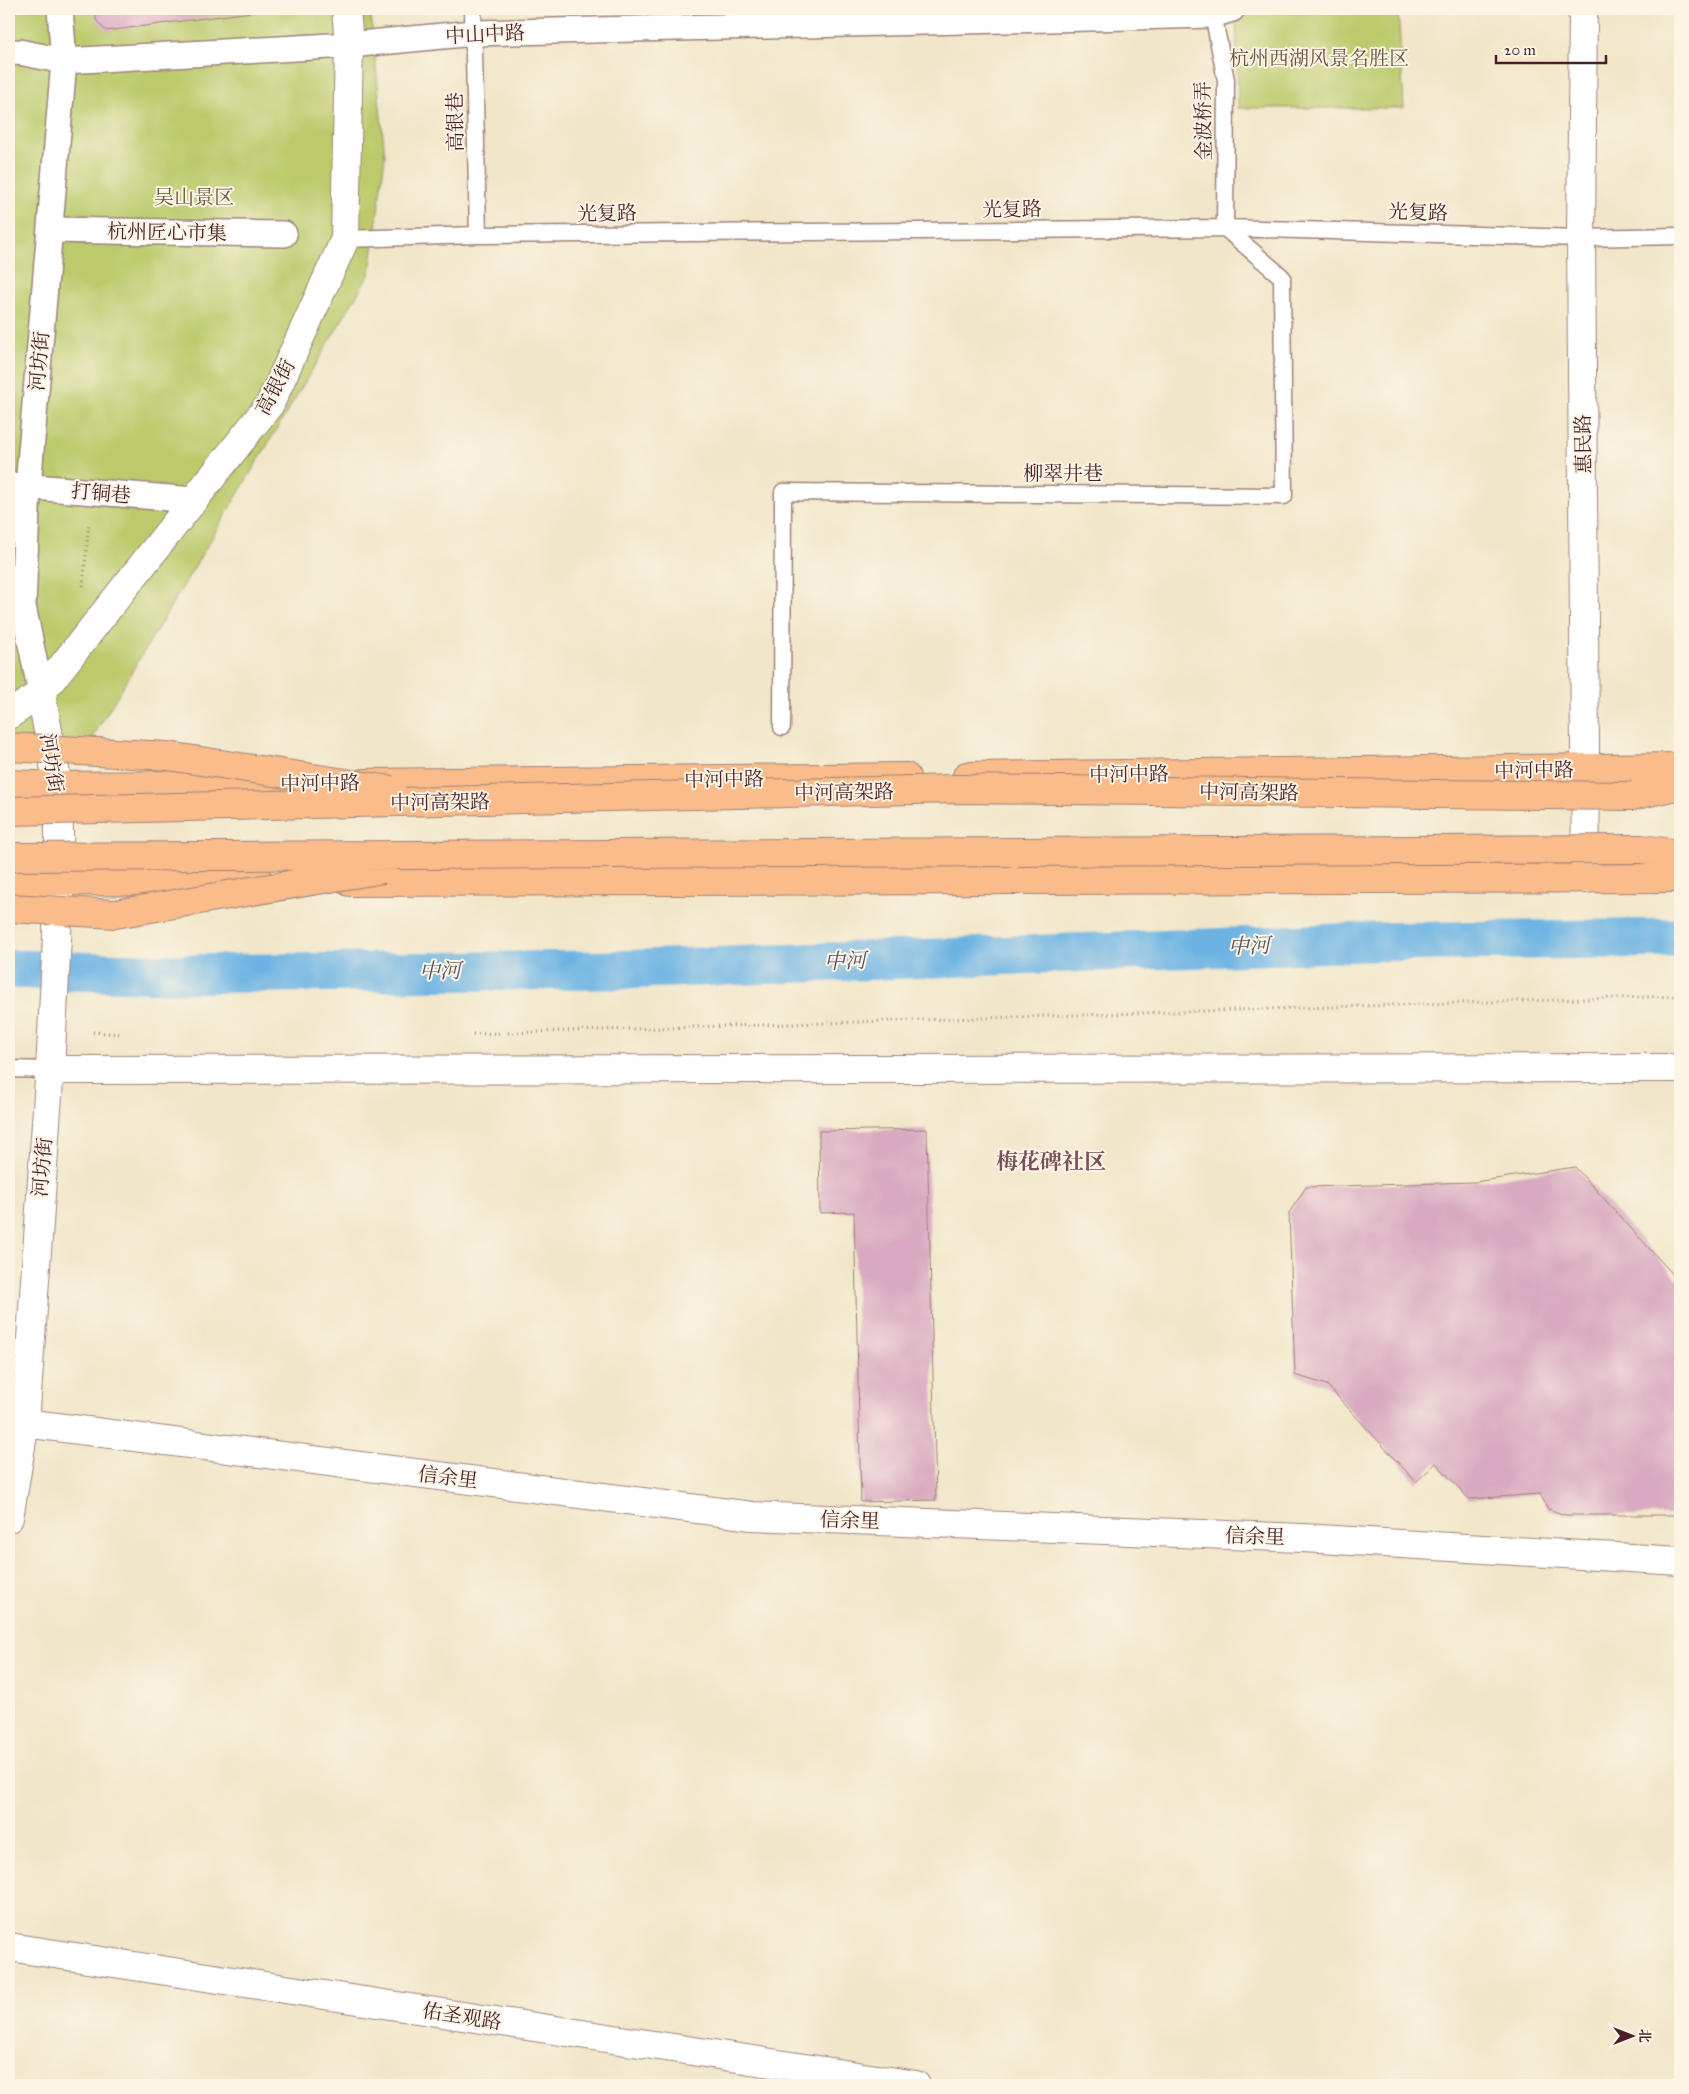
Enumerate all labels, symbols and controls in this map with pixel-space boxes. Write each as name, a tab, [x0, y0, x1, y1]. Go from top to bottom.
street label: 中山中路	[444, 20, 526, 48]
scale bar	[1496, 32, 1606, 64]
text: 20 m	[1504, 41, 1536, 59]
park label: 杭州西湖风景名胜区	[1229, 46, 1409, 70]
street label: 金波桥弄	[1190, 81, 1216, 161]
street label: 高银巷	[442, 92, 468, 152]
park label: 吴山景区	[154, 185, 234, 209]
street label: 光复路	[982, 196, 1042, 222]
street label: 光复路	[1388, 199, 1448, 225]
street label: 光复路	[577, 200, 637, 226]
street label: 杭州匠心市集	[107, 219, 227, 245]
street label: 河坊街	[24, 330, 54, 392]
street label: 高银街	[250, 355, 300, 419]
street label: 惠民路	[1570, 414, 1596, 474]
street label: 柳翠井巷	[1023, 461, 1103, 485]
street label: 打铜巷	[70, 478, 132, 508]
street label: 河坊街	[35, 731, 69, 795]
street label: 中河中路	[1494, 757, 1574, 783]
street label: 中河中路	[1089, 761, 1169, 787]
street label: 中河中路	[684, 766, 764, 792]
street label: 中河中路	[280, 770, 360, 796]
street label: 中河高架路	[794, 779, 894, 805]
street label: 中河高架路	[1199, 779, 1299, 805]
street label: 中河高架路	[390, 789, 490, 815]
water label: 中河	[1228, 932, 1274, 960]
water label: 中河	[824, 947, 870, 975]
water label: 中河	[419, 958, 465, 984]
street label: 河坊街	[27, 1136, 57, 1198]
district label: 梅花碑社区	[996, 1148, 1106, 1175]
street label: 信余里	[417, 1461, 479, 1493]
street label: 信余里	[820, 1507, 880, 1533]
street label: 信余里	[1225, 1523, 1285, 1549]
street label: 佑圣观路	[421, 1998, 503, 2034]
north arrow	[1606, 2012, 1656, 2062]
text: 北	[1636, 2029, 1653, 2043]

